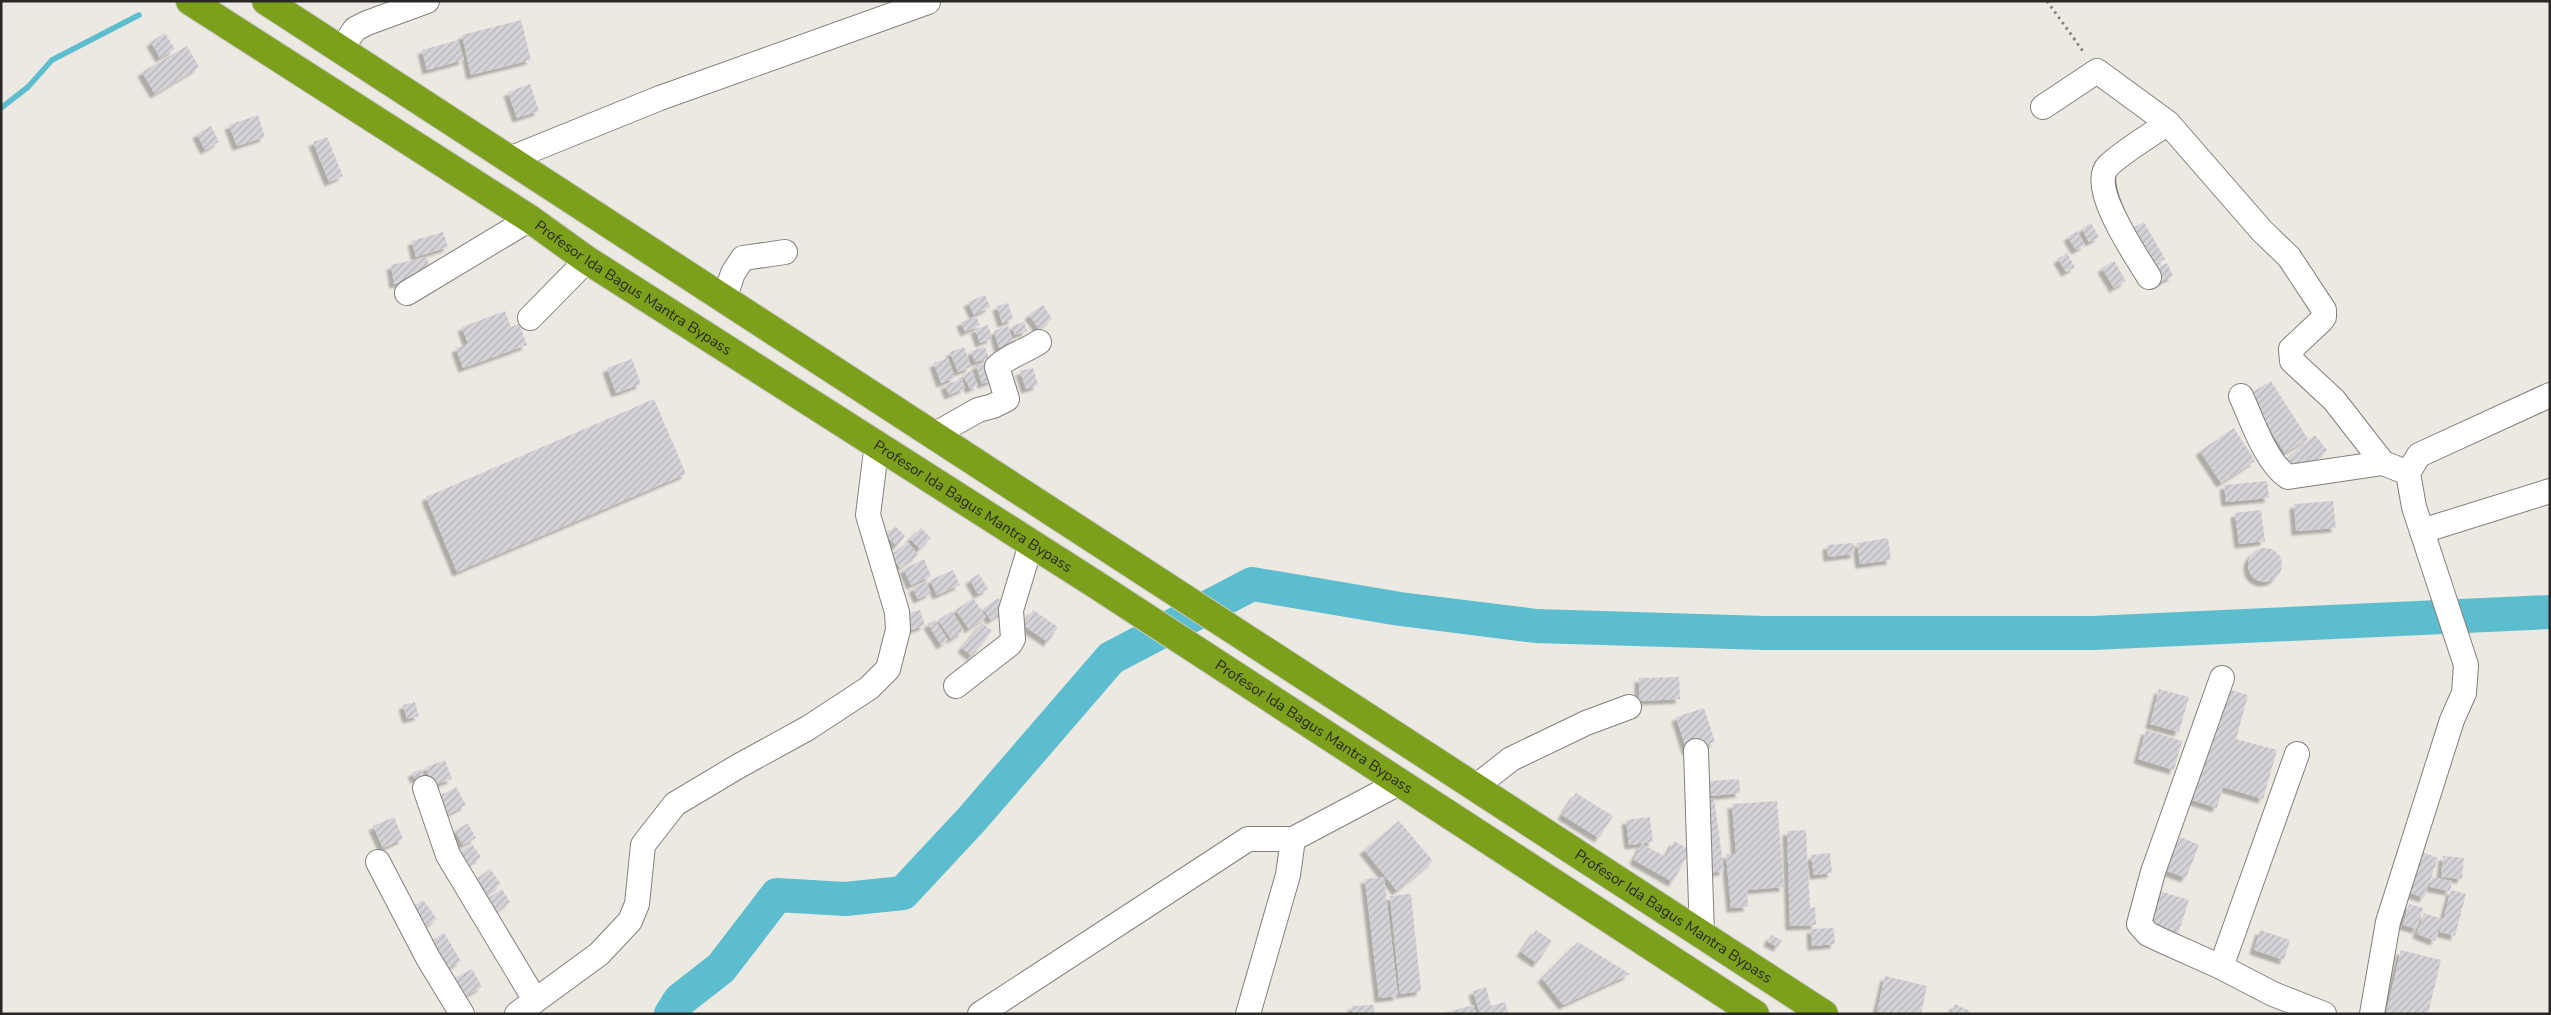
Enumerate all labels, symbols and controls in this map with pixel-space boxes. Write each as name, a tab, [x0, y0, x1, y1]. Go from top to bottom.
street label: Profesor Ida Bagus Mantra Bypass	[531, 216, 736, 360]
street label: Profesor Ida Bagus Mantra Bypass	[870, 435, 1076, 577]
street label: Profesor Ida Bagus Mantra Bypass	[1211, 655, 1417, 798]
street label: Profesor Ida Bagus Mantra Bypass	[1571, 845, 1776, 988]

